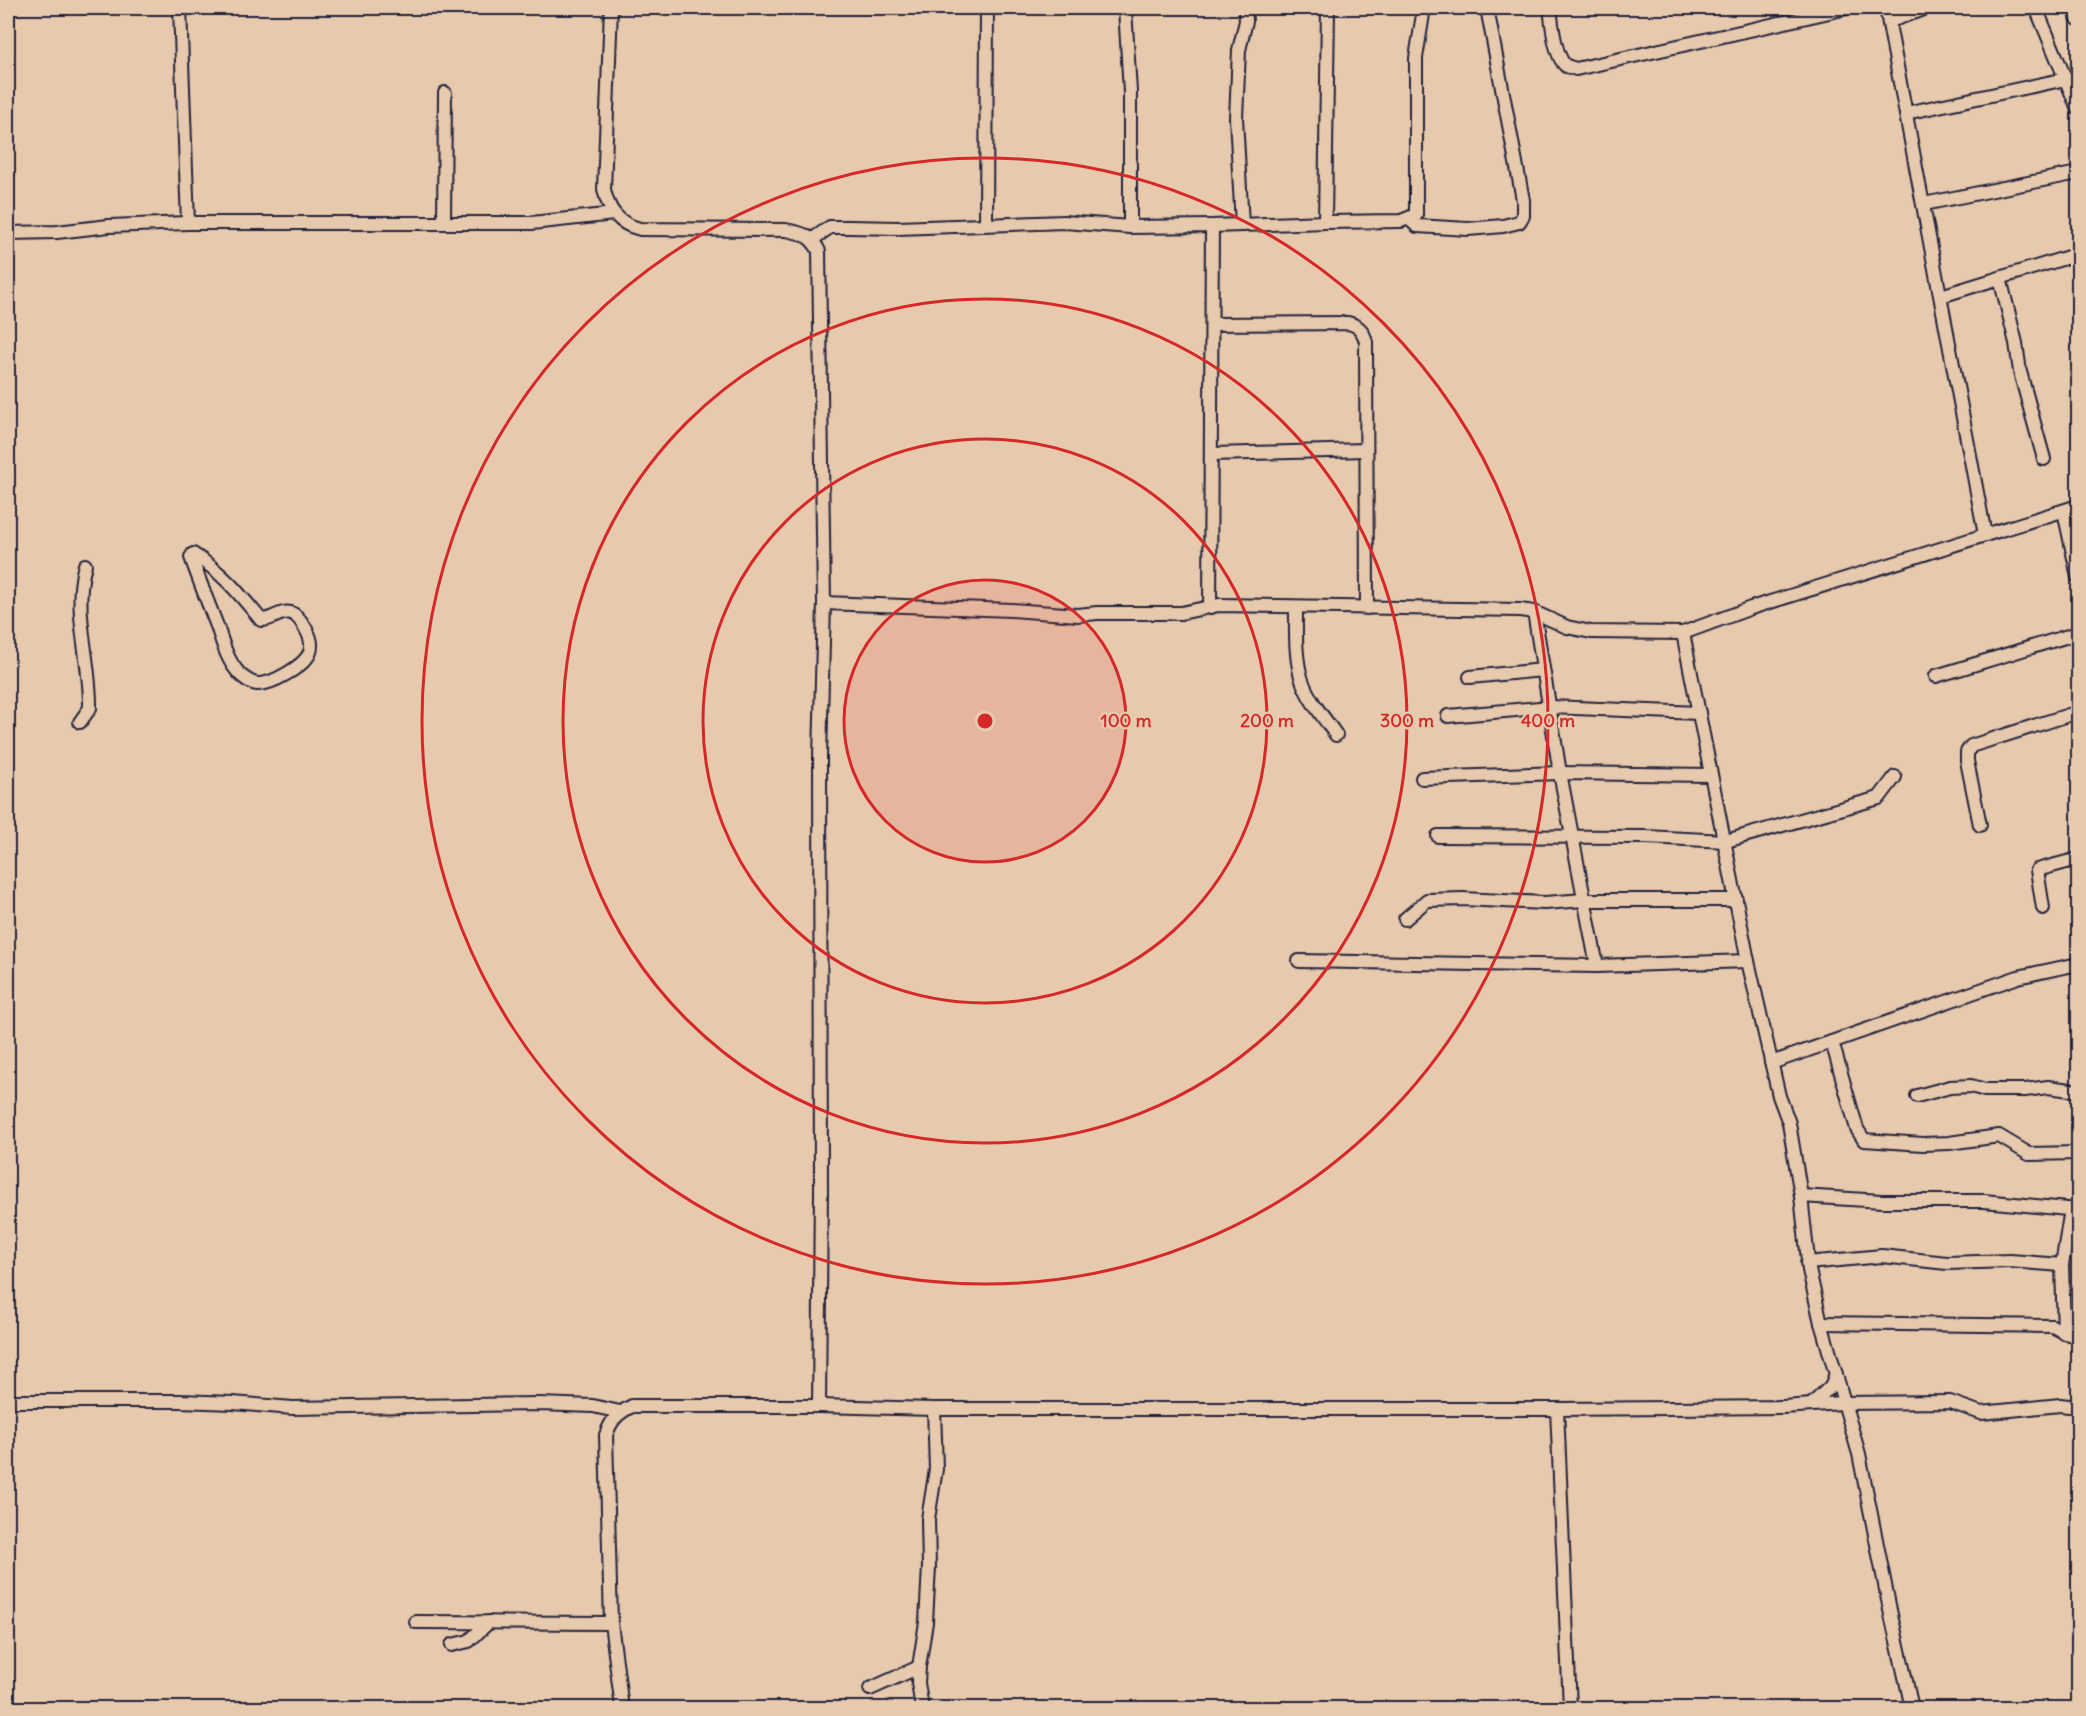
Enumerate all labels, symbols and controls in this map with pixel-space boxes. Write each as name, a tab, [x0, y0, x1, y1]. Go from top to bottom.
text: 100 m	[1101, 709, 1152, 732]
text: 200 m	[1240, 709, 1294, 732]
text: 300 m	[1380, 709, 1434, 732]
text: 400 m	[1521, 709, 1575, 732]
centre of rings	[975, 711, 995, 731]

